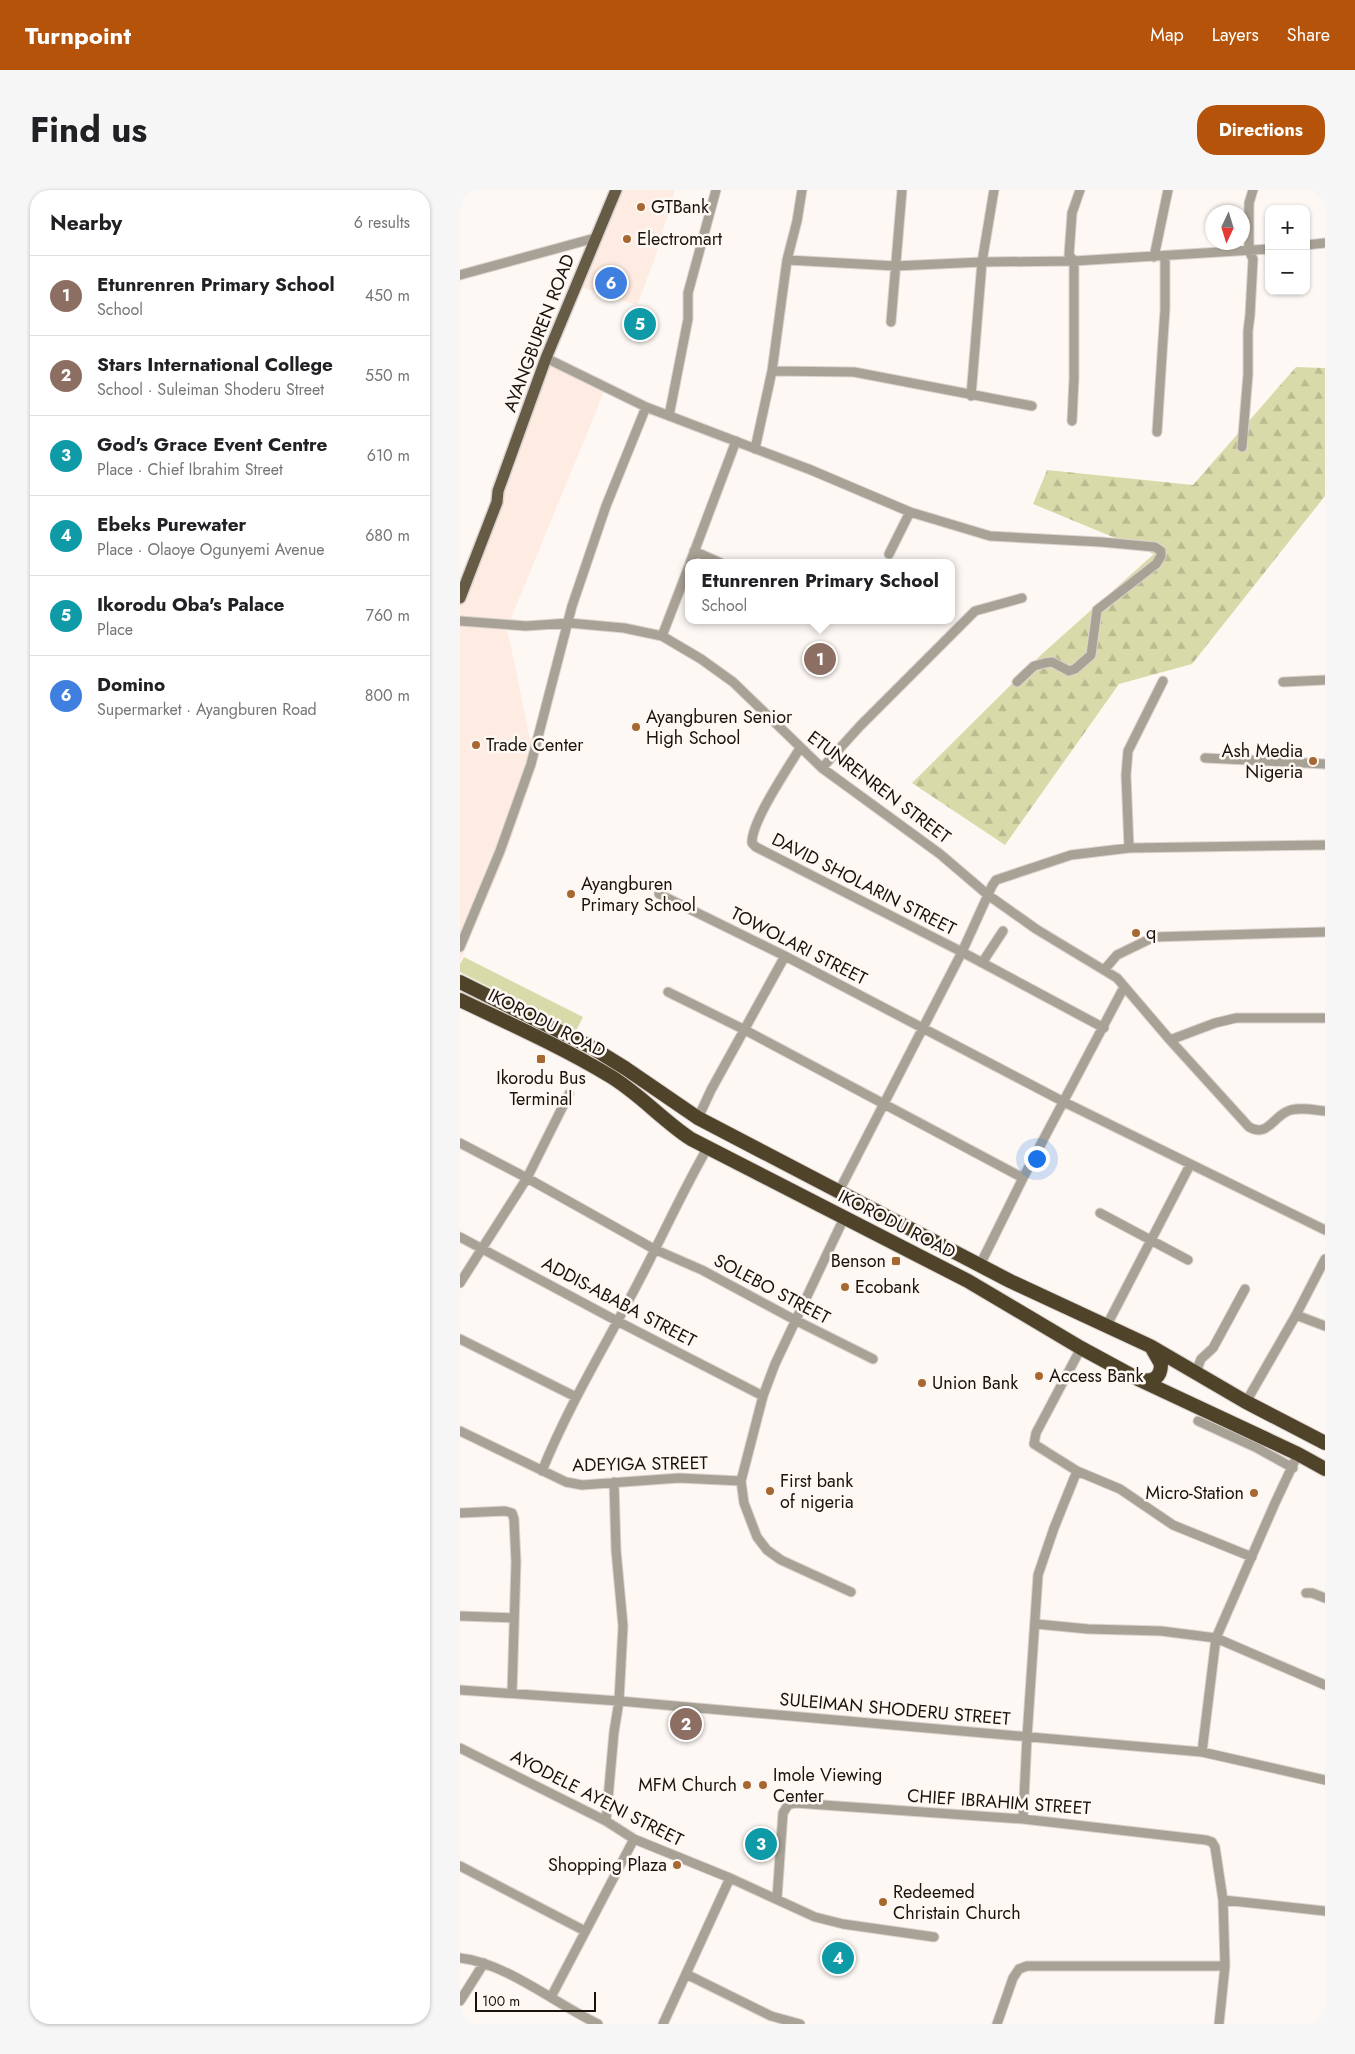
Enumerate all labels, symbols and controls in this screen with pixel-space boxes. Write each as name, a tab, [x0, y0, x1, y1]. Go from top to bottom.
text: Turnpoint	[25, 18, 131, 53]
text: Map	[1150, 22, 1184, 48]
text: Layers	[1212, 22, 1259, 48]
text: Share	[1287, 22, 1330, 48]
text: Find us	[30, 105, 147, 155]
button: Directions	[1197, 105, 1325, 155]
place label: GTBank	[651, 194, 709, 220]
marker: GTBank	[635, 201, 647, 213]
north arrow	[1205, 205, 1250, 250]
map controls	[1265, 205, 1310, 295]
button: +	[1265, 205, 1310, 250]
text: Nearby	[50, 208, 122, 238]
text: 6 results	[354, 211, 410, 234]
place label: Electromart	[637, 226, 723, 252]
marker: Electromart	[621, 233, 633, 245]
street label: AYANGBUREN ROAD	[497, 250, 581, 416]
button: −	[1265, 250, 1310, 295]
pin: 6	[595, 264, 627, 302]
text: Etunrenren Primary School	[97, 271, 335, 298]
text: 1	[62, 284, 70, 307]
text: 450 m	[365, 284, 410, 307]
text: School	[97, 298, 143, 321]
pin: 5	[624, 305, 656, 343]
text: Stars International College	[97, 351, 333, 378]
text: 2	[61, 364, 71, 387]
text: 550 m	[365, 364, 410, 387]
text: School · Suleiman Shoderu Street	[97, 378, 324, 401]
text: God's Grace Event Centre	[97, 431, 328, 458]
text: 3	[61, 444, 71, 467]
text: 610 m	[367, 444, 410, 467]
text: Place · Chief Ibrahim Street	[97, 458, 283, 481]
text: Ebeks Purewater	[97, 511, 246, 538]
text: 4	[60, 524, 72, 547]
text: 680 m	[365, 524, 410, 547]
text: Place · Olaoye Ogunyemi Avenue	[97, 538, 325, 561]
popup	[685, 559, 955, 624]
text: Etunrenren Primary School	[701, 567, 939, 594]
text: Ikorodu Oba's Palace	[97, 591, 285, 618]
text: School	[701, 594, 747, 617]
text: 5	[61, 604, 71, 627]
text: 760 m	[366, 604, 410, 627]
text: Place	[97, 618, 133, 641]
pin: 1	[804, 640, 836, 678]
text: Domino	[97, 671, 165, 698]
text: 6	[61, 684, 71, 707]
text: 800 m	[365, 684, 410, 707]
text: Supermarket · Ayangburen Road	[97, 698, 317, 721]
place label: Ayangburen Senior High School	[646, 704, 793, 751]
marker: Ayangburen Senior High School	[630, 721, 642, 733]
street label: ETUNRENREN STREET	[802, 724, 956, 850]
place label: Trade Center	[486, 732, 584, 758]
place label: Ash Media Nigeria	[1222, 738, 1303, 785]
marker: Trade Center	[470, 739, 482, 751]
marker: Ash Media Nigeria	[1307, 755, 1319, 767]
street label: DAVID SHOLARIN STREET	[767, 826, 961, 942]
place label: Ayangburen Primary School	[581, 871, 696, 918]
marker: Ayangburen Primary School	[565, 888, 577, 900]
street label: TOWOLARI STREET	[726, 900, 872, 992]
place label: q	[1146, 920, 1156, 946]
marker: q	[1130, 927, 1142, 939]
street label: IKORODU ROAD	[484, 982, 610, 1064]
marker: Ikorodu Bus Terminal	[535, 1053, 547, 1065]
place label: Ikorodu Bus Terminal	[496, 1065, 586, 1112]
your location	[1024, 1146, 1050, 1172]
street label: IKORODU ROAD	[834, 1183, 960, 1265]
street label: SOLEBO STREET	[709, 1247, 835, 1331]
place label: Benson	[831, 1248, 886, 1274]
street label: ADDIS-ABABA STREET	[537, 1250, 701, 1354]
marker: Benson	[890, 1255, 902, 1267]
place label: Ecobank	[855, 1274, 920, 1300]
marker: Ecobank	[839, 1281, 851, 1293]
place label: Access Bank	[1049, 1363, 1143, 1389]
place label: Union Bank	[932, 1370, 1018, 1396]
marker: Access Bank	[1033, 1370, 1045, 1382]
marker: Union Bank	[916, 1377, 928, 1389]
street label: ADEYIGA STREET	[572, 1450, 709, 1478]
place label: First bank of nigeria	[780, 1468, 854, 1515]
place label: Micro-Station	[1146, 1480, 1244, 1506]
marker: First bank of nigeria	[764, 1485, 776, 1497]
marker: Micro-Station	[1248, 1487, 1260, 1499]
street label: SULEIMAN SHODERU STREET	[778, 1686, 1012, 1732]
pin: 2	[670, 1705, 702, 1743]
street label: AYODELE AYENI STREET	[506, 1743, 688, 1853]
place label: Imole Viewing Center	[773, 1762, 882, 1809]
place label: MFM Church	[638, 1772, 737, 1798]
marker: MFM Church	[741, 1779, 753, 1791]
marker: Imole Viewing Center	[757, 1779, 769, 1791]
street label: CHIEF IBRAHIM STREET	[906, 1783, 1092, 1821]
pin: 3	[745, 1825, 777, 1863]
place label: Shopping Plaza	[548, 1852, 667, 1878]
marker: Shopping Plaza	[671, 1859, 683, 1871]
place label: Redeemed Christain Church	[893, 1879, 1021, 1926]
marker: Redeemed Christain Church	[877, 1896, 889, 1908]
pin: 4	[822, 1939, 854, 1977]
scale bar	[475, 1989, 596, 2012]
text: 100 m	[482, 1991, 520, 2011]

